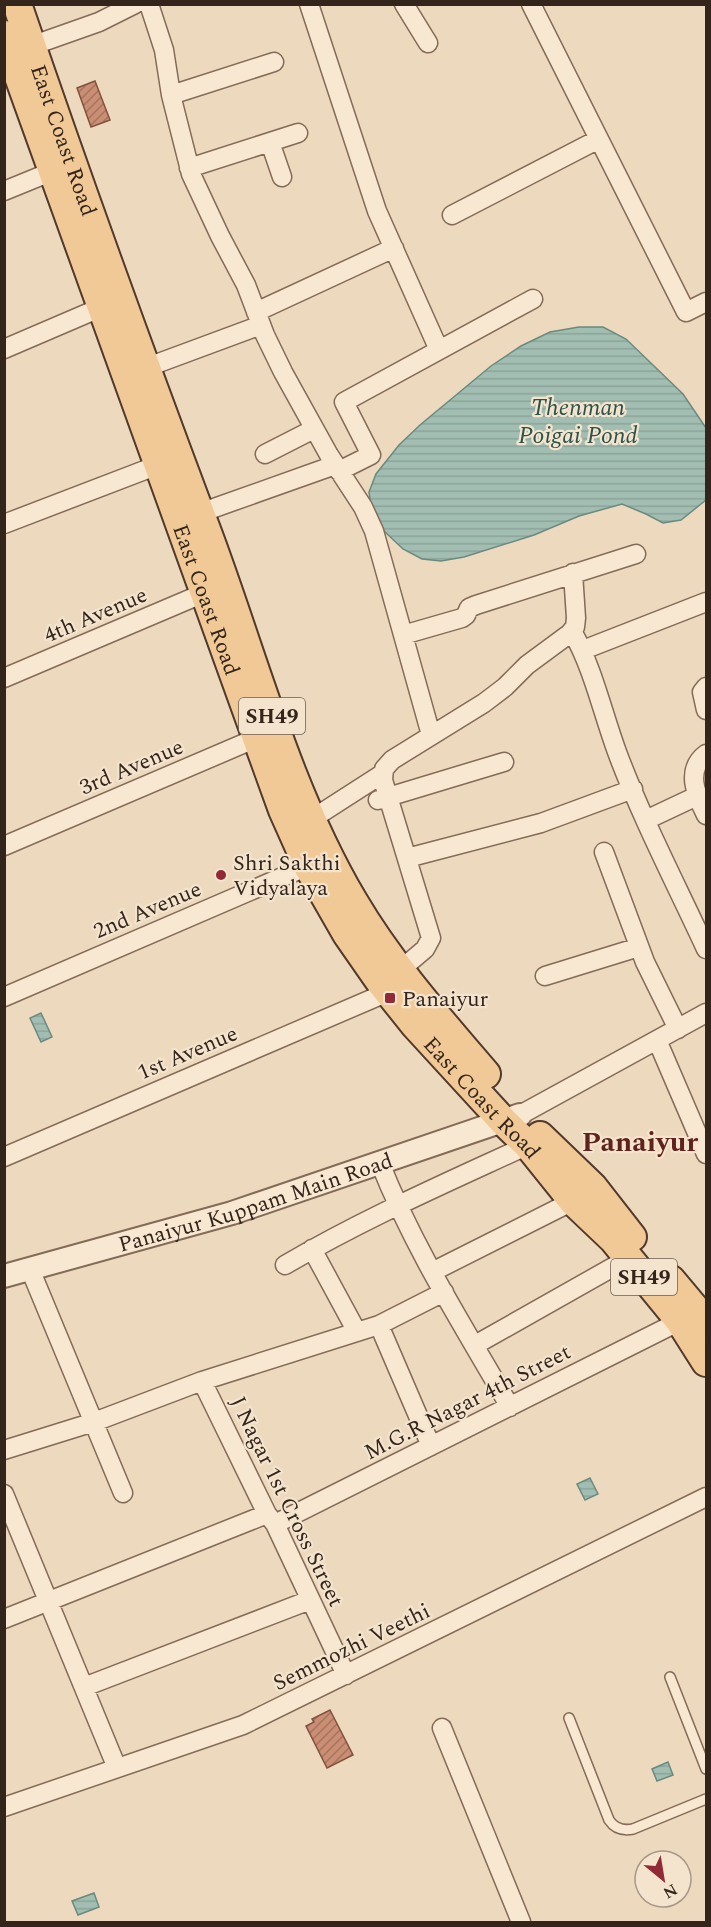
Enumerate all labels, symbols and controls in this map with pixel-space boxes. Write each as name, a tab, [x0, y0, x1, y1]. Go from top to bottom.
street label: East Coast Road	[21, 60, 105, 221]
water label: Thenman Poigai Pond	[518, 390, 638, 454]
street label: East Coast Road	[163, 520, 248, 680]
street label: 4th Avenue	[39, 579, 153, 652]
road number: SH49	[239, 698, 305, 734]
street label: 3rd Avenue	[74, 731, 189, 804]
place label: Shri Sakthi Vidyalaya	[233, 847, 341, 905]
marker: Shri Sakthi Vidyalaya	[214, 868, 228, 882]
street label: 2nd Avenue	[89, 873, 207, 948]
place label: Panaiyur	[402, 983, 489, 1016]
marker: Panaiyur	[383, 991, 397, 1005]
street label: 1st Avenue	[132, 1017, 243, 1089]
street label: East Coast Road	[415, 1029, 548, 1167]
district label: Panaiyur	[582, 1121, 698, 1164]
street label: Panaiyur Kuppam Main Road	[115, 1144, 397, 1262]
road number: SH49	[611, 1259, 677, 1295]
street label: M.G.R Nagar 4th Street	[359, 1336, 577, 1469]
street label: J Nagar 1st Cross Street	[221, 1391, 352, 1613]
street label: Semmozhi Veethi	[267, 1595, 436, 1700]
north arrow	[633, 1849, 693, 1909]
text: N	[658, 1877, 682, 1905]

